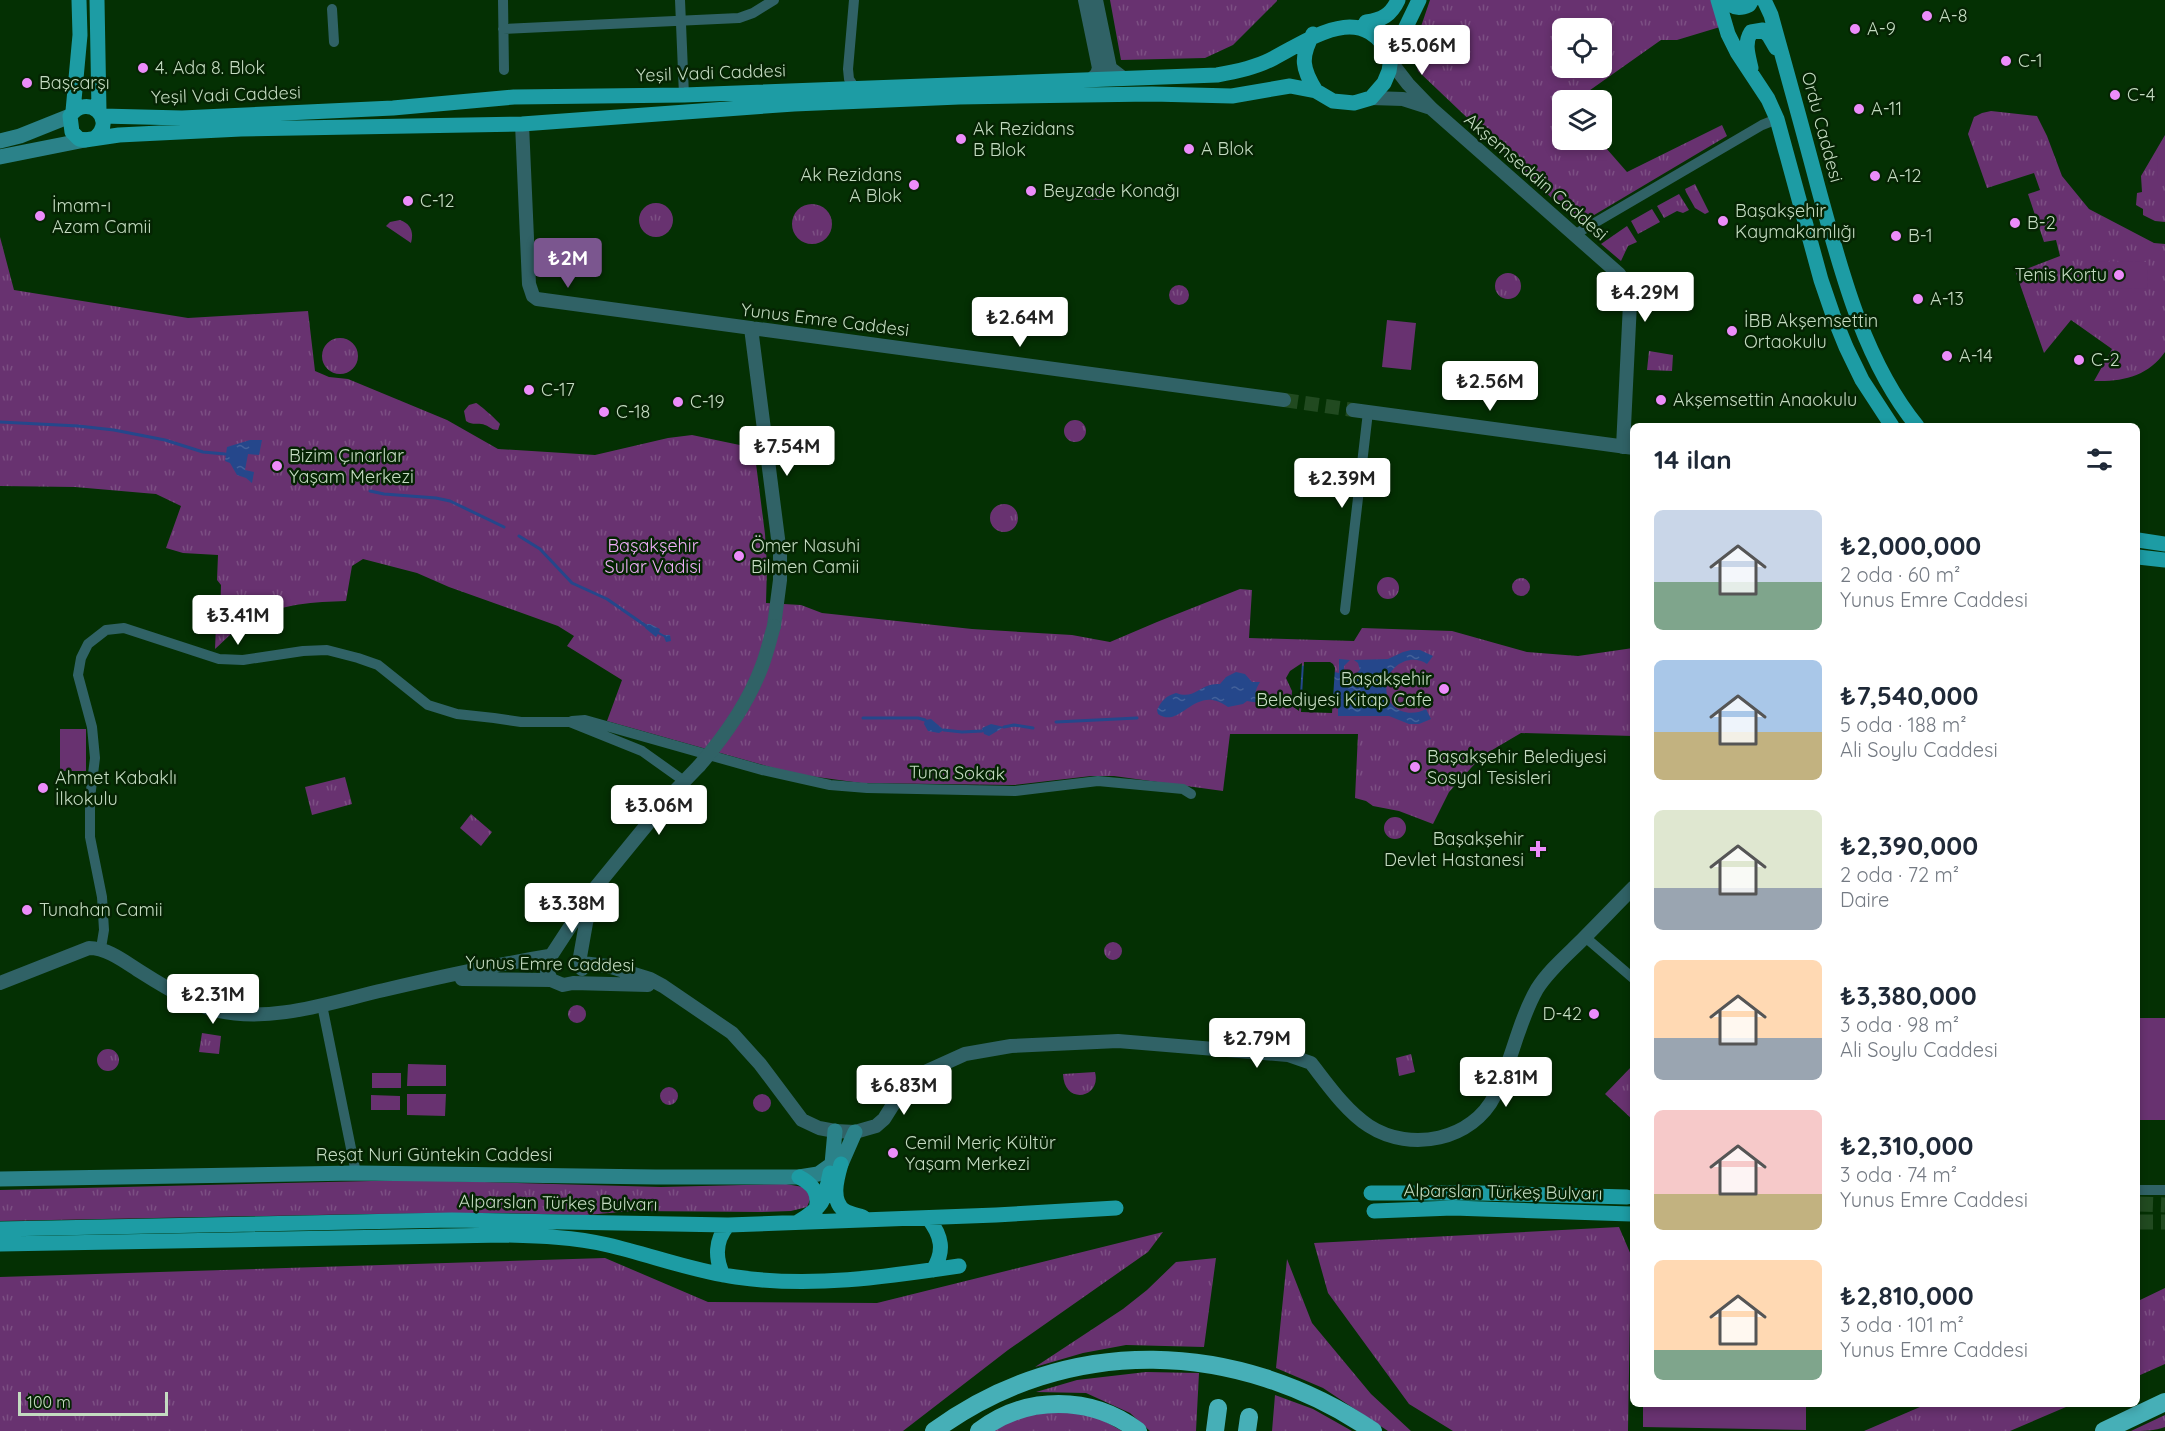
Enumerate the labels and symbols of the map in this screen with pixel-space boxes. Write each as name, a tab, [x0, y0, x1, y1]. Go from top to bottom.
place label: A-8	[1939, 4, 1967, 27]
marker: A-8	[1920, 9, 1934, 23]
place label: A-9	[1867, 17, 1896, 40]
marker: A-9	[1848, 22, 1862, 36]
pin: ₺5.06M	[1373, 25, 1471, 76]
place label: C-1	[2018, 49, 2043, 72]
marker: C-1	[1999, 54, 2013, 68]
place label: 4. Ada 8. Blok	[155, 56, 265, 79]
street label: Yeşil Vadi Caddesi	[636, 58, 786, 87]
marker: 4. Ada 8. Blok	[136, 61, 150, 75]
street label: Ordu Caddesi	[1797, 69, 1848, 185]
place label: Başçarşı	[39, 71, 110, 94]
marker: Başçarşı	[20, 76, 34, 90]
street label: Yeşil Vadi Caddesi	[151, 80, 301, 109]
place label: C-4	[2127, 83, 2155, 106]
marker: C-4	[2108, 88, 2122, 102]
place label: A-11	[1871, 97, 1902, 120]
marker: A-11	[1852, 102, 1866, 116]
street label: Akşemseddin Caddesi	[1460, 108, 1613, 245]
place label: Ak Rezidans B Blok	[973, 117, 1074, 161]
marker: Ak Rezidans B Blok	[954, 132, 968, 146]
place label: A Blok	[1201, 137, 1254, 160]
marker: A Blok	[1182, 142, 1196, 156]
place label: Ak Rezidans A Blok	[801, 163, 902, 207]
place label: A-12	[1887, 164, 1921, 187]
marker: A-12	[1868, 169, 1882, 183]
marker: Ak Rezidans A Blok	[907, 178, 921, 192]
place label: Beyzade Konağı	[1043, 179, 1180, 202]
marker: Beyzade Konağı	[1024, 184, 1038, 198]
place label: C-12	[420, 189, 455, 212]
place label: İmam-ı Azam Camii	[52, 194, 151, 238]
marker: C-12	[401, 194, 415, 208]
place label: Başakşehir Kaymakamlığı	[1735, 199, 1856, 243]
marker: İmam-ı Azam Camii	[33, 209, 47, 223]
place label: B-2	[2027, 211, 2056, 234]
marker: Başakşehir Kaymakamlığı	[1716, 214, 1730, 228]
marker: B-2	[2008, 216, 2022, 230]
place label: B-1	[1908, 224, 1933, 247]
marker: B-1	[1889, 229, 1903, 243]
pin: ₺2M	[539, 238, 597, 289]
place label: Tenis Kortu	[2015, 263, 2107, 286]
marker: Tenis Kortu	[2112, 268, 2126, 282]
pin: ₺4.29M	[1596, 272, 1694, 323]
place label: A-13	[1930, 287, 1964, 310]
marker: A-13	[1911, 292, 1925, 306]
pin: ₺2.64M	[971, 297, 1069, 348]
street label: Yunus Emre Caddesi	[740, 298, 910, 341]
place label: İBB Akşemsettin Ortaokulu	[1744, 309, 1878, 353]
marker: İBB Akşemsettin Ortaokulu	[1725, 324, 1739, 338]
place label: A-14	[1959, 344, 1993, 367]
place label: C-2	[2091, 348, 2120, 371]
marker: A-14	[1940, 349, 1954, 363]
marker: C-2	[2072, 353, 2086, 367]
pin: ₺2.56M	[1441, 361, 1539, 412]
place label: C-17	[541, 378, 575, 401]
marker: C-17	[522, 383, 536, 397]
place label: Akşemsettin Anaokulu	[1673, 388, 1857, 411]
place label: C-19	[690, 390, 725, 413]
marker: Akşemsettin Anaokulu	[1654, 393, 1668, 407]
marker: C-19	[671, 395, 685, 409]
place label: C-18	[616, 400, 650, 423]
marker: C-18	[597, 405, 611, 419]
pin: ₺7.54M	[738, 426, 836, 477]
place label: Bizim Çınarlar Yaşam Merkezi	[289, 444, 414, 488]
pin: ₺2.39M	[1293, 458, 1391, 509]
marker: Bizim Çınarlar Yaşam Merkezi	[270, 459, 284, 473]
park label: Başakşehir Sular Vadisi	[605, 534, 701, 578]
place label: Ömer Nasuhi Bilmen Camii	[751, 534, 860, 578]
marker: Ömer Nasuhi Bilmen Camii	[732, 549, 746, 563]
pin: ₺3.41M	[189, 595, 287, 646]
place label: Başakşehir Belediyesi Kitap Cafe	[1256, 667, 1432, 711]
marker: Başakşehir Belediyesi Kitap Cafe	[1437, 682, 1451, 696]
place label: Başakşehir Belediyesi Sosyal Tesisleri	[1427, 745, 1607, 789]
street label: Tuna Sokak	[909, 760, 1005, 785]
marker: Başakşehir Belediyesi Sosyal Tesisleri	[1408, 760, 1422, 774]
place label: Ahmet Kabaklı İlkokulu	[55, 766, 177, 810]
marker: Ahmet Kabaklı İlkokulu	[36, 781, 50, 795]
pin: ₺3.06M	[610, 785, 708, 836]
place label: Başakşehir Devlet Hastanesi	[1384, 827, 1524, 871]
marker: Başakşehir Devlet Hastanesi	[1529, 840, 1547, 858]
pin: ₺3.38M	[523, 883, 621, 934]
place label: Tunahan Camii	[39, 898, 163, 921]
marker: Tunahan Camii	[20, 903, 34, 917]
street label: Yunus Emre Caddesi	[465, 951, 635, 976]
pin: ₺2.31M	[164, 974, 262, 1025]
place label: D-42	[1543, 1002, 1582, 1025]
marker: D-42	[1587, 1007, 1601, 1021]
pin: ₺2.79M	[1208, 1018, 1306, 1069]
pin: ₺2.81M	[1457, 1057, 1555, 1108]
pin: ₺6.83M	[855, 1065, 953, 1116]
place label: Cemil Meriç Kültür Yaşam Merkezi	[905, 1131, 1056, 1175]
street label: Reşat Nuri Güntekin Caddesi	[316, 1143, 552, 1166]
marker: Cemil Meriç Kültür Yaşam Merkezi	[886, 1146, 900, 1160]
street label: Alparslan Türkeş Bulvarı	[1403, 1178, 1603, 1205]
street label: Alparslan Türkeş Bulvarı	[458, 1189, 658, 1216]
scale bar	[18, 1389, 168, 1416]

